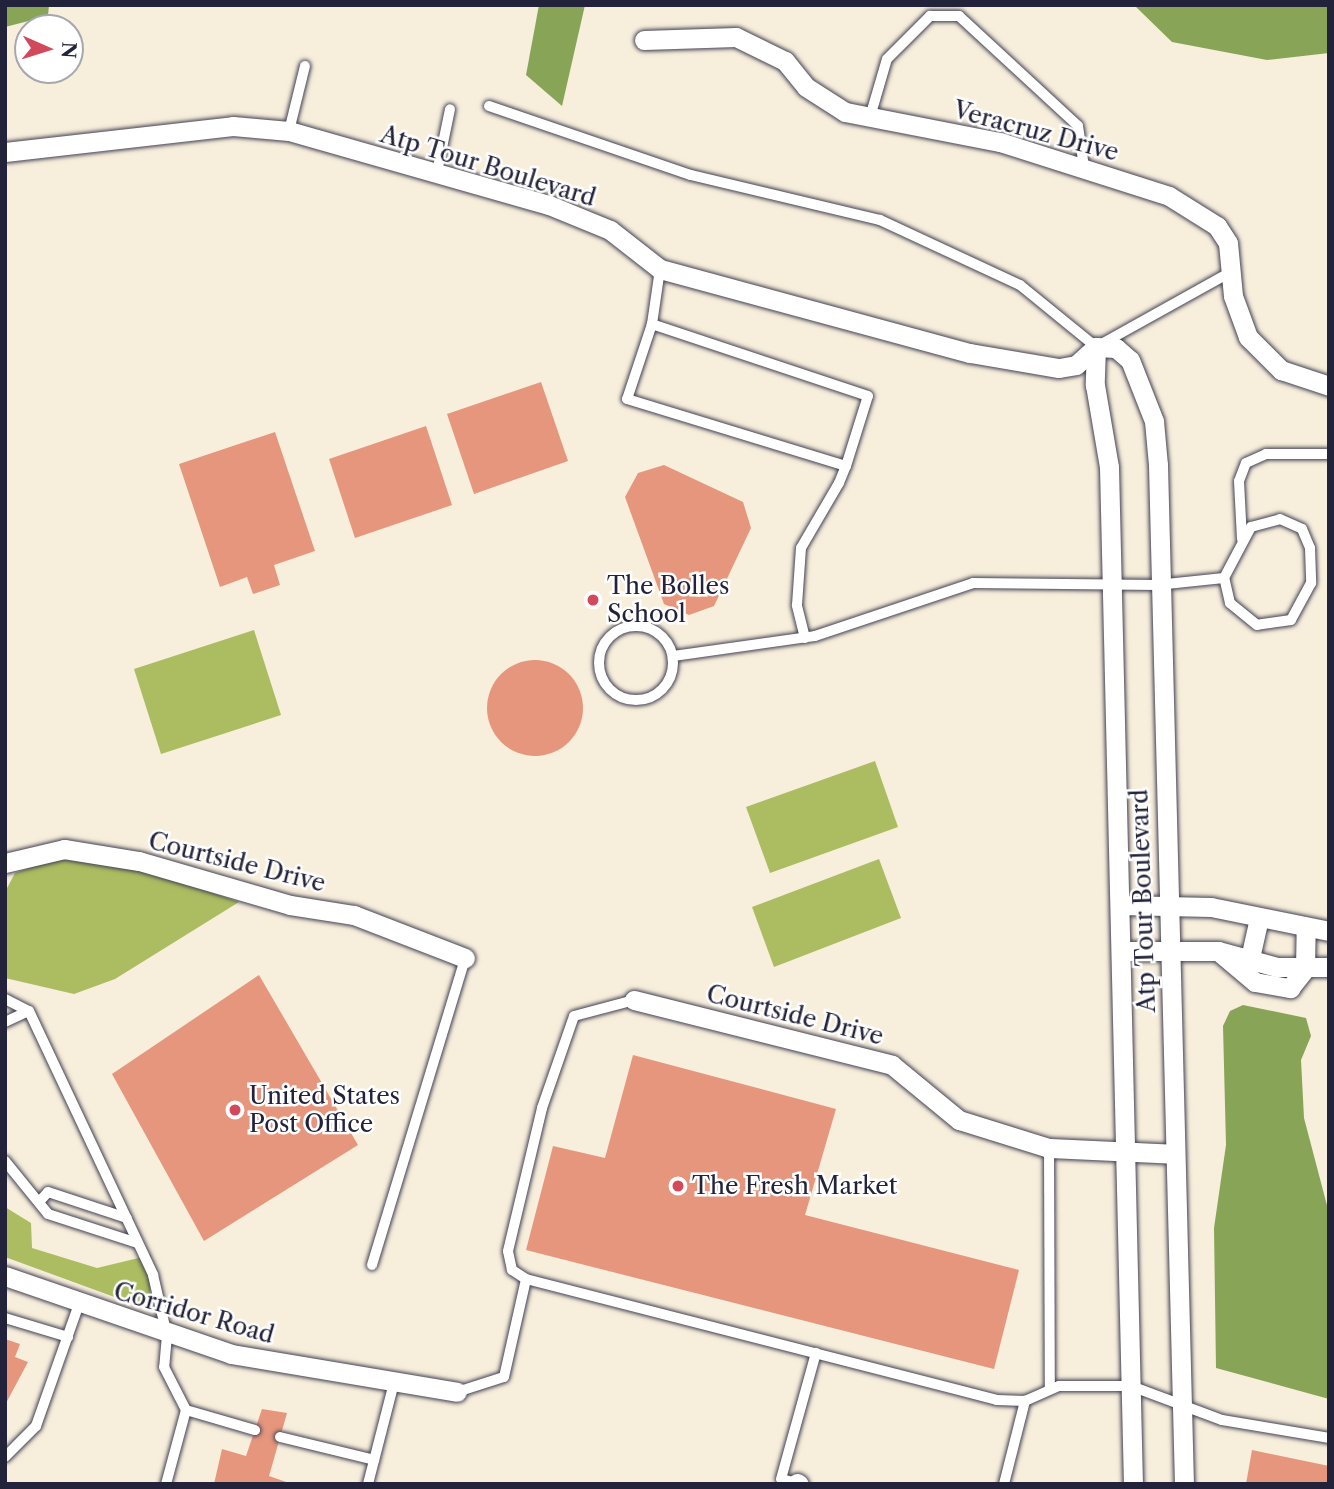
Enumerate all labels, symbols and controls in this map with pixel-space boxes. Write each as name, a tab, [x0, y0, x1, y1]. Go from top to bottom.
north arrow	[14, 14, 84, 84]
text: N	[57, 41, 80, 59]
street label: Veracruz Drive	[950, 95, 1122, 167]
street label: Atp Tour Boulevard	[376, 119, 600, 213]
place label: The Bolles School	[607, 572, 729, 628]
marker: The Bolles School	[585, 592, 601, 608]
street label: Atp Tour Boulevard	[1125, 788, 1161, 1014]
street label: Courtside Drive	[146, 826, 328, 898]
street label: Courtside Drive	[704, 979, 886, 1051]
place label: United States Post Office	[249, 1082, 400, 1138]
marker: United States Post Office	[227, 1102, 243, 1118]
place label: The Fresh Market	[692, 1172, 897, 1200]
marker: The Fresh Market	[670, 1178, 686, 1194]
street label: Corridor Road	[110, 1276, 278, 1350]

